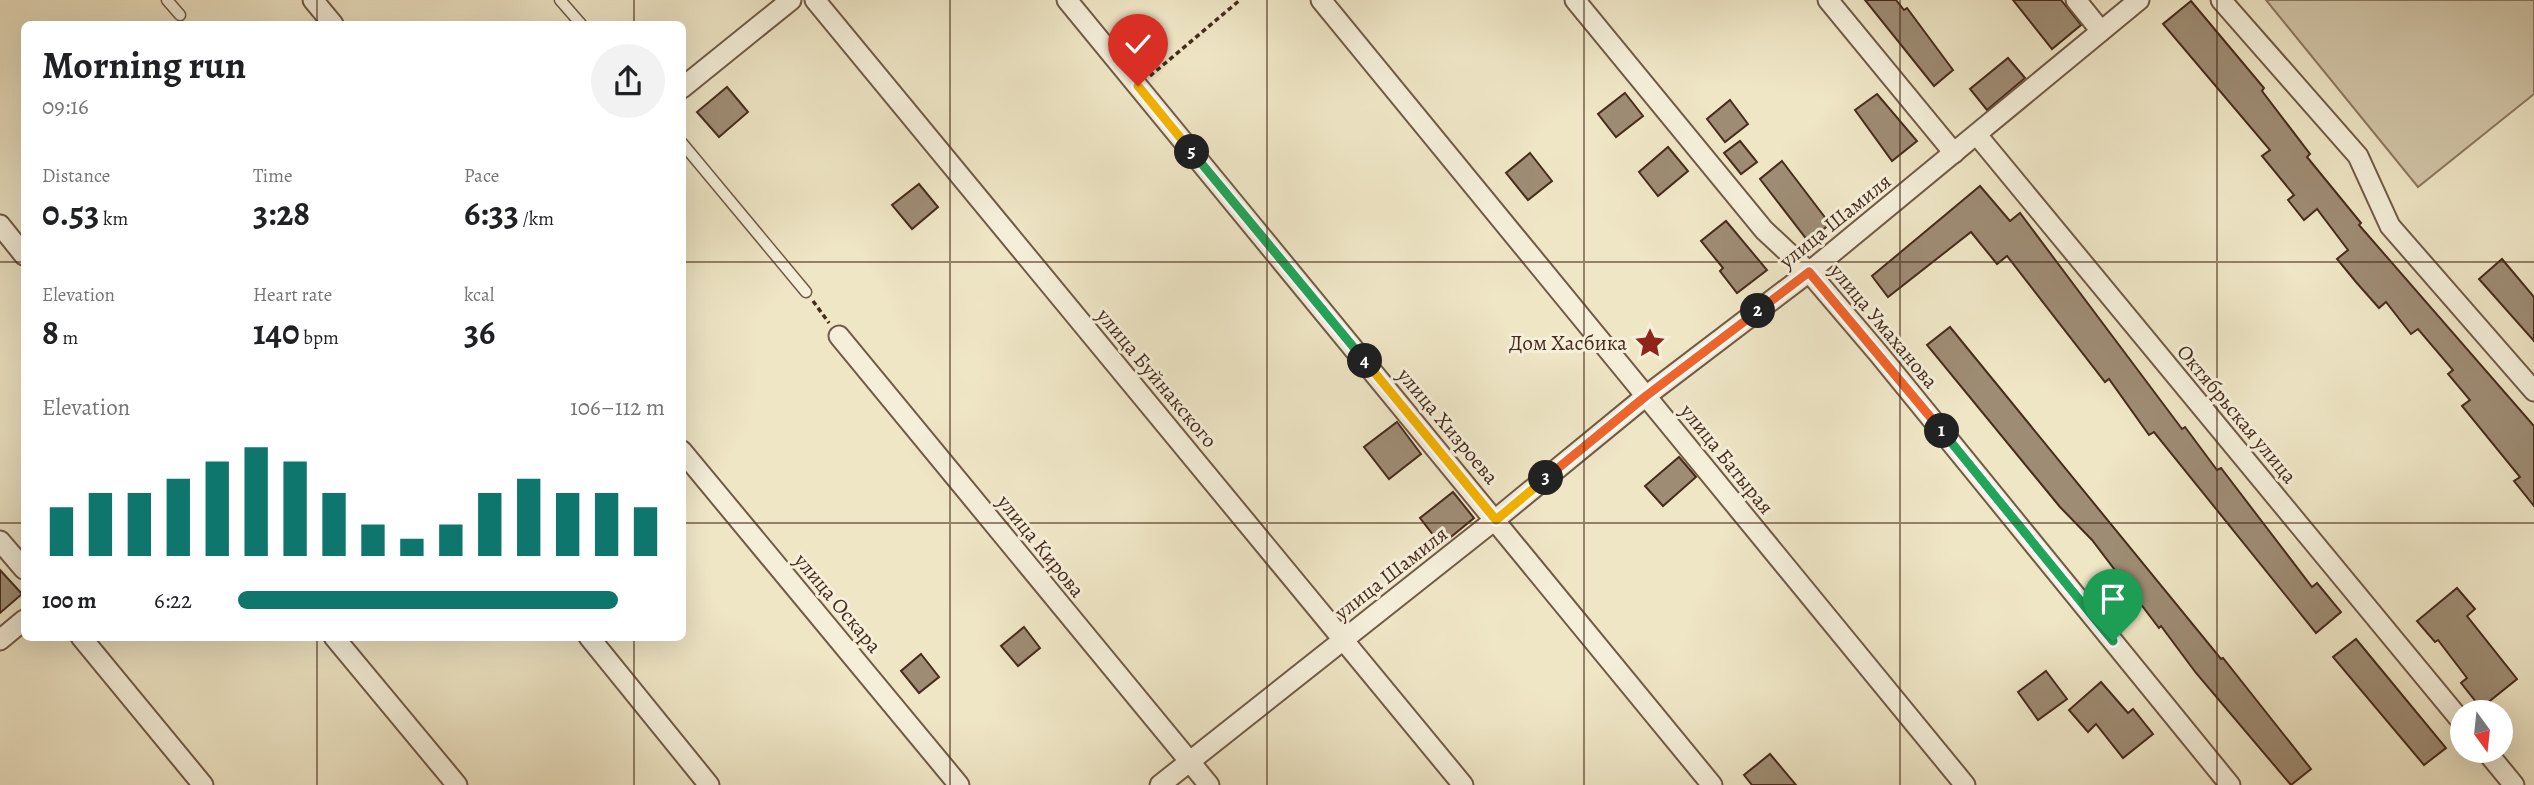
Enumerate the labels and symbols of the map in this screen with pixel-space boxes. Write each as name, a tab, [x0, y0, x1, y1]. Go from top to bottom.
pin	[1108, 14, 1168, 86]
pin: 5	[1174, 134, 1210, 170]
street label: улица Шамиля	[1772, 167, 1897, 275]
street label: улица Умаханова	[1823, 257, 1945, 395]
pin: 2	[1740, 294, 1776, 328]
street label: улица Буйнакского	[1090, 302, 1224, 454]
place icon: Дом Хасбика	[1633, 326, 1667, 360]
place label: Дом Хасбика	[1509, 329, 1627, 357]
street label: Октябрьская улица	[2171, 339, 2304, 490]
pin: 4	[1348, 344, 1382, 378]
street label: улица Хизроева	[1390, 361, 1505, 490]
street label: улица Батырая	[1673, 397, 1780, 520]
pin: 1	[1924, 414, 1960, 448]
pin: 3	[1528, 461, 1564, 496]
street label: улица Кирова	[990, 488, 1091, 604]
street label: улица Шамиля	[1328, 520, 1453, 627]
street label: улица Оскара	[787, 546, 888, 659]
pin	[2083, 569, 2143, 641]
north arrow	[2450, 700, 2513, 763]

